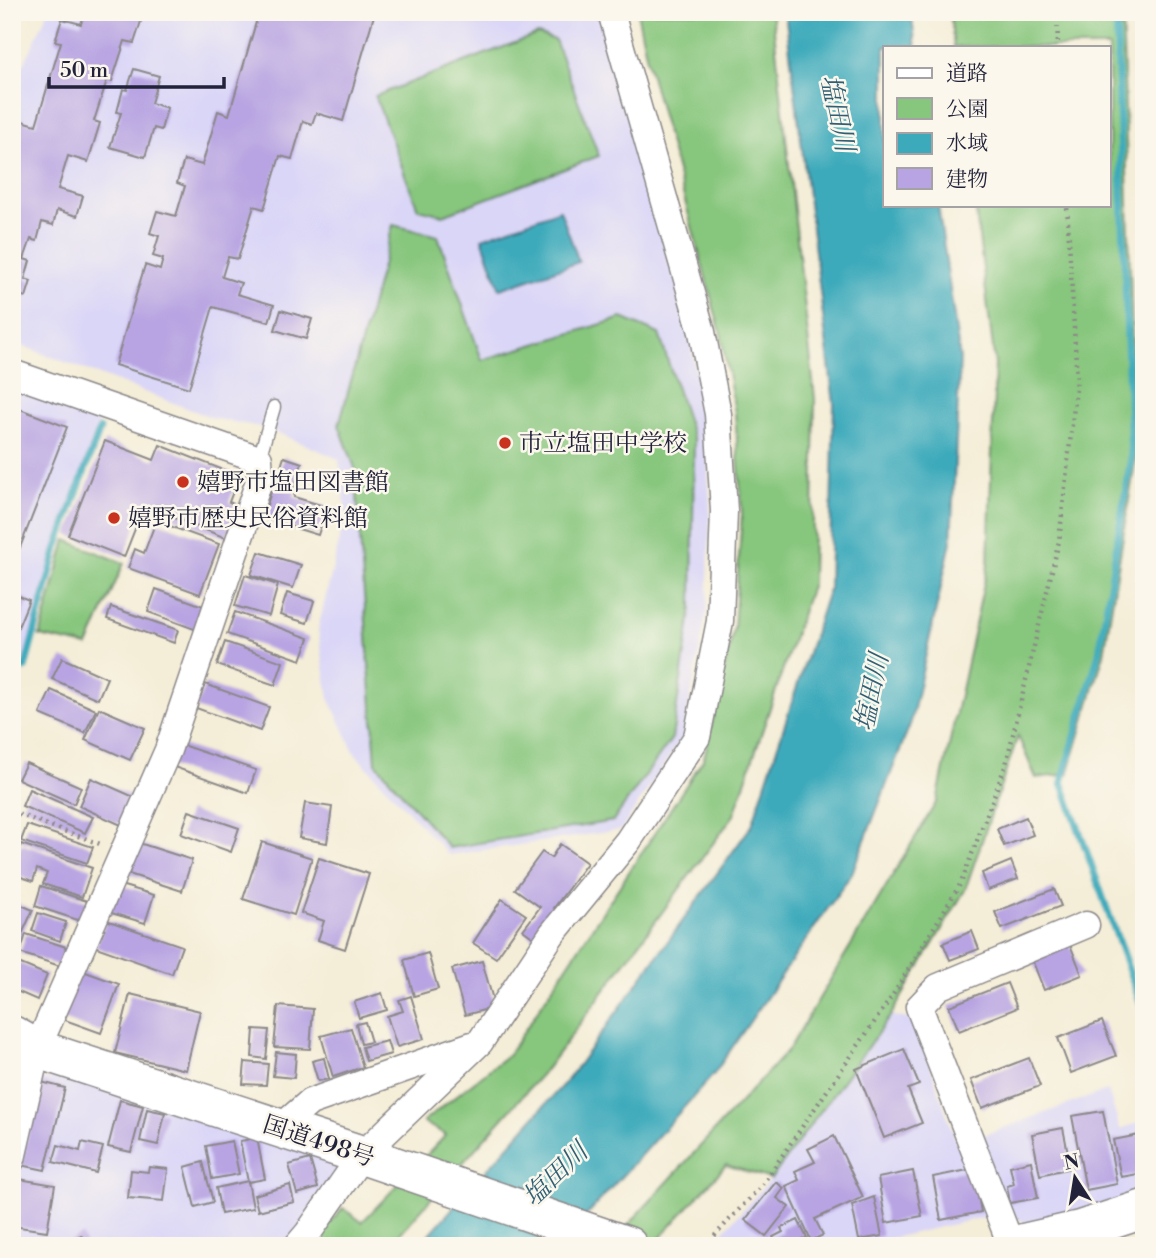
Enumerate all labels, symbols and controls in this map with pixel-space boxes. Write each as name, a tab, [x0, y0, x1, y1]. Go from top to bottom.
scale bar	[49, 46, 224, 90]
legend	[883, 46, 1110, 206]
text: 50 m	[60, 58, 108, 84]
text: 道路	[946, 61, 988, 87]
water label: 塩田川	[813, 72, 861, 158]
text: 公園	[946, 97, 988, 123]
text: 水域	[946, 131, 988, 157]
text: 建物	[946, 167, 988, 193]
place label: 市立塩田中学校	[519, 429, 687, 459]
marker: 市立塩田中学校	[497, 435, 513, 451]
place label: 嬉野市塩田図書館	[197, 468, 389, 498]
marker: 嬉野市塩田図書館	[175, 474, 191, 490]
place label: 嬉野市歴史民俗資料館	[128, 504, 368, 534]
marker: 嬉野市歴史民俗資料館	[106, 510, 122, 526]
water label: 塩田川	[848, 648, 896, 734]
street label: 国道498号	[259, 1110, 378, 1174]
water label: 塩田川	[517, 1134, 597, 1213]
north arrow	[1040, 1142, 1110, 1212]
text: N	[1062, 1149, 1082, 1176]

